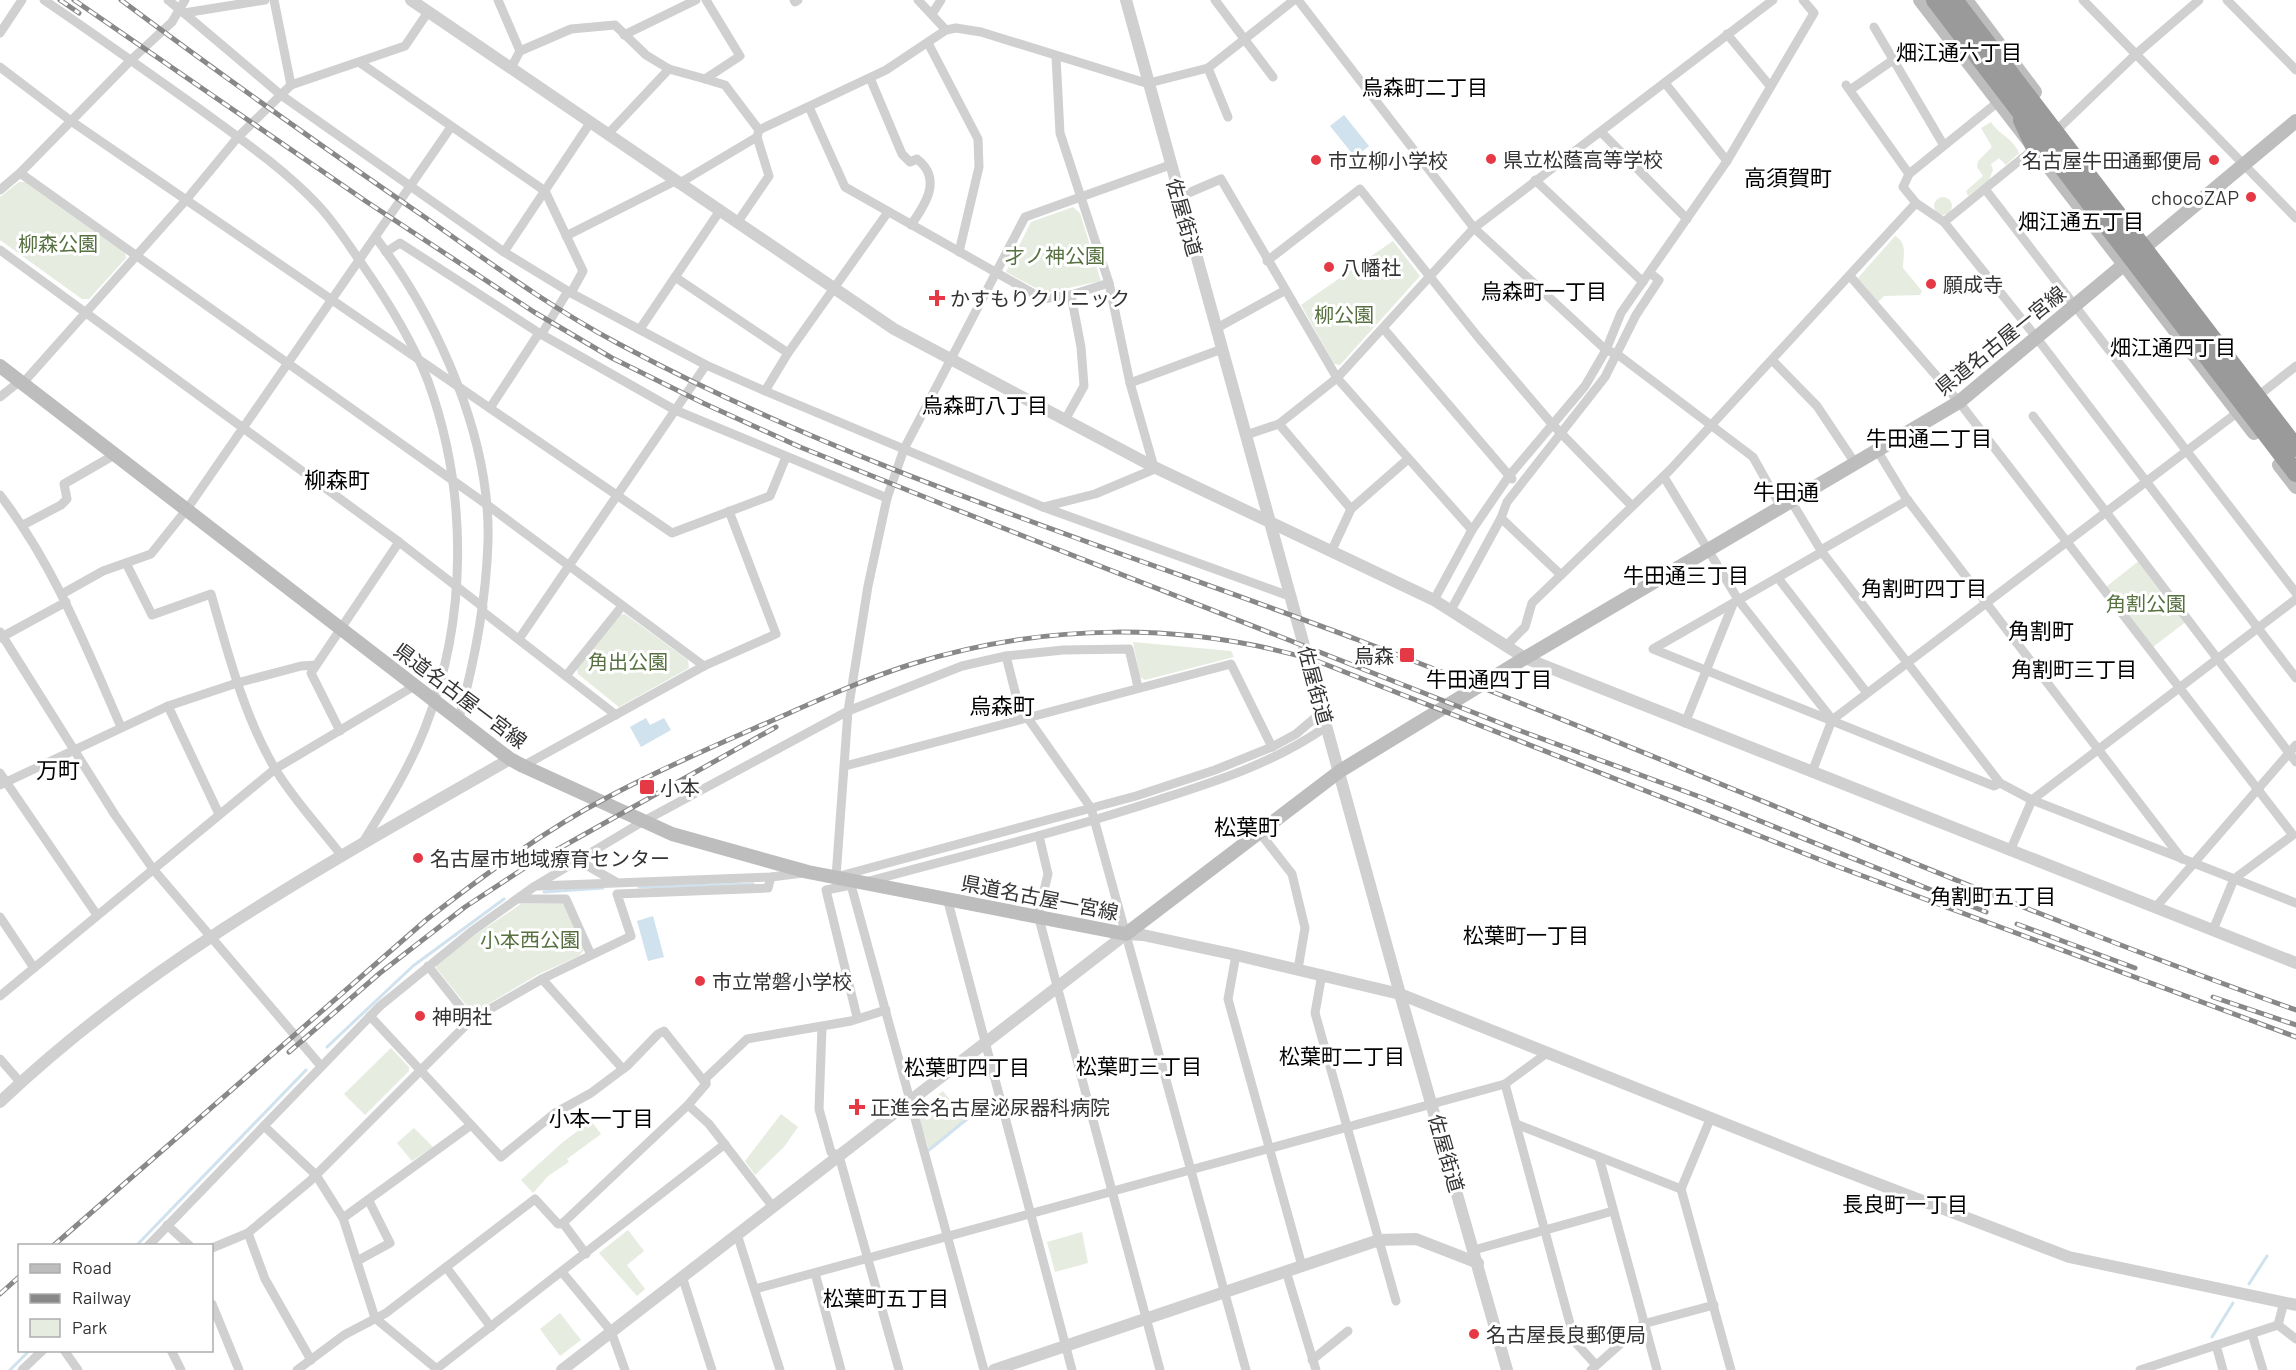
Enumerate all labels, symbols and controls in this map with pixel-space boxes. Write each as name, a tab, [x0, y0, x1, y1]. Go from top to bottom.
district label: 畑江通六丁目	[1896, 39, 2022, 64]
district label: 烏森町二丁目	[1362, 74, 1488, 99]
place label: 県立松蔭高等学校	[1503, 147, 1663, 171]
place label: 市立柳小学校	[1328, 148, 1448, 172]
place label: 名古屋牛田通郵便局	[2022, 148, 2202, 172]
marker: 県立松蔭高等学校	[1484, 152, 1498, 166]
marker: 市立柳小学校	[1309, 153, 1323, 167]
marker: 名古屋牛田通郵便局	[2207, 153, 2221, 167]
district label: 高須賀町	[1744, 164, 1832, 190]
street label: 佐屋街道	[1162, 175, 1208, 259]
place label: chocoZAP	[2151, 185, 2239, 209]
marker: chocoZAP	[2244, 190, 2258, 204]
district label: 畑江通五丁目	[2018, 208, 2144, 233]
park label: 柳森公園	[18, 231, 98, 255]
park label: 才ノ神公園	[1005, 243, 1105, 267]
place label: 八幡社	[1341, 255, 1401, 279]
marker: 八幡社	[1322, 260, 1336, 274]
place label: 願成寺	[1943, 272, 2003, 296]
marker: 願成寺	[1924, 277, 1938, 291]
district label: 烏森町一丁目	[1481, 278, 1607, 303]
street label: 県道名古屋一宮線	[1930, 280, 2070, 400]
place label: かすもりクリニック	[950, 286, 1130, 310]
marker: かすもりクリニック	[928, 289, 946, 307]
park label: 柳公園	[1314, 302, 1374, 326]
district label: 畑江通四丁目	[2110, 334, 2236, 359]
district label: 烏森町八丁目	[922, 392, 1048, 417]
district label: 牛田通二丁目	[1866, 425, 1992, 450]
district label: 柳森町	[304, 466, 370, 492]
district label: 牛田通	[1753, 478, 1819, 504]
district label: 牛田通三丁目	[1623, 562, 1749, 587]
district label: 角割町四丁目	[1861, 575, 1987, 600]
park label: 角割公園	[2106, 591, 2186, 615]
district label: 角割町	[2008, 617, 2074, 643]
street label: 県道名古屋一宮線	[390, 637, 532, 753]
street label: 佐屋街道	[1294, 643, 1338, 727]
place label: 烏森	[1354, 643, 1394, 667]
marker: 烏森	[1398, 646, 1416, 664]
park label: 角出公園	[588, 649, 668, 673]
district label: 角割町三丁目	[2011, 656, 2137, 681]
district label: 牛田通四丁目	[1426, 666, 1552, 691]
district label: 烏森町	[969, 692, 1035, 718]
district label: 万町	[36, 756, 80, 782]
place label: 小本	[660, 775, 700, 799]
marker: 小本	[638, 778, 656, 796]
district label: 松葉町	[1214, 813, 1280, 839]
place label: 名古屋市地域療育センター	[430, 846, 670, 870]
marker: 名古屋市地域療育センター	[411, 851, 425, 865]
street label: 県道名古屋一宮線	[959, 870, 1121, 924]
district label: 角割町五丁目	[1930, 883, 2056, 908]
district label: 松葉町一丁目	[1463, 922, 1589, 947]
park label: 小本西公園	[480, 927, 580, 951]
place label: 市立常磐小学校	[712, 969, 852, 993]
marker: 市立常磐小学校	[693, 974, 707, 988]
place label: 神明社	[432, 1004, 492, 1028]
marker: 神明社	[413, 1009, 427, 1023]
district label: 松葉町二丁目	[1279, 1043, 1405, 1068]
district label: 松葉町三丁目	[1076, 1053, 1202, 1078]
district label: 松葉町四丁目	[904, 1054, 1030, 1079]
place label: 正進会名古屋泌尿器科病院	[870, 1095, 1110, 1119]
marker: 正進会名古屋泌尿器科病院	[848, 1098, 866, 1116]
district label: 小本一丁目	[549, 1105, 654, 1130]
street label: 佐屋街道	[1424, 1111, 1470, 1195]
district label: 長良町一丁目	[1842, 1191, 1968, 1216]
legend	[18, 1244, 213, 1352]
text: Road	[72, 1256, 112, 1278]
district label: 松葉町五丁目	[823, 1285, 949, 1310]
text: Railway	[72, 1286, 131, 1308]
text: Park	[72, 1316, 107, 1338]
place label: 名古屋長良郵便局	[1486, 1322, 1646, 1346]
marker: 名古屋長良郵便局	[1467, 1327, 1481, 1341]

